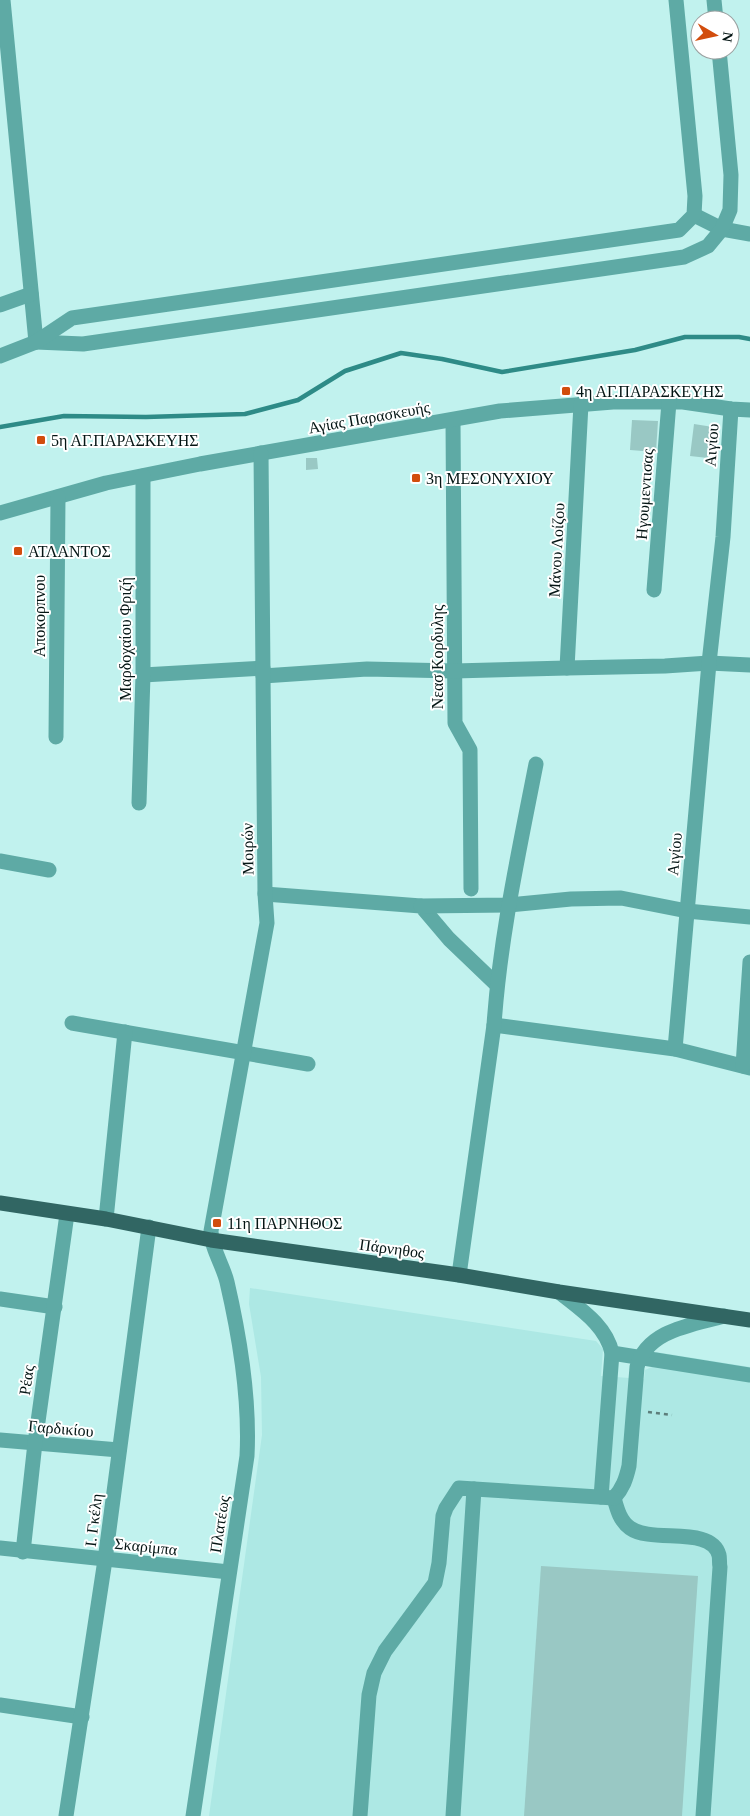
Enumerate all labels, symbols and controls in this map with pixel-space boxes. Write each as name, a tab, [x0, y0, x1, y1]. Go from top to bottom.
north arrow	[690, 10, 740, 60]
text: N	[719, 31, 736, 43]
place label: 4η ΑΓ.ΠΑΡΑΣΚΕΥΗΣ	[576, 383, 724, 401]
marker: 4η ΑΓ.ΠΑΡΑΣΚΕΥΗΣ	[560, 385, 572, 397]
street label: Αγίας Παρασκευής	[307, 398, 432, 438]
street label: Αιγίου	[702, 423, 722, 467]
place label: 5η ΑΓ.ΠΑΡΑΣΚΕΥΗΣ	[51, 432, 199, 450]
marker: 5η ΑΓ.ΠΑΡΑΣΚΕΥΗΣ	[35, 434, 47, 446]
street label: Ηγουμεντισας	[633, 447, 657, 540]
place label: 3η ΜΕΣΟΝΥΧΙΟΥ	[426, 470, 554, 488]
marker: 3η ΜΕΣΟΝΥΧΙΟΥ	[410, 472, 422, 484]
street label: Μάνου Λοίζου	[546, 502, 568, 598]
place label: ΑΤΛΑΝΤΟΣ	[28, 543, 111, 560]
marker: ΑΤΛΑΝΤΟΣ	[12, 545, 24, 557]
street label: Αποκορπνου	[31, 575, 49, 657]
street label: Μαρδοχαίου Φριζή	[117, 577, 135, 701]
street label: Νεασ Κορδυλης	[429, 604, 447, 709]
street label: Μοιρών	[239, 823, 257, 875]
street label: Αιγίου	[664, 832, 686, 876]
place label: 11η ΠΑΡΝΗΘΟΣ	[227, 1215, 342, 1233]
marker: 11η ΠΑΡΝΗΘΟΣ	[211, 1217, 223, 1229]
street label: Πάρνηθος	[358, 1236, 426, 1263]
street label: Ρέας	[16, 1363, 37, 1396]
street label: Γαρδικίου	[27, 1417, 95, 1441]
street label: Ι. Γκέλη	[82, 1493, 106, 1548]
street label: Πλατέως	[207, 1494, 233, 1554]
street label: Σκαρίμπα	[114, 1535, 179, 1559]

